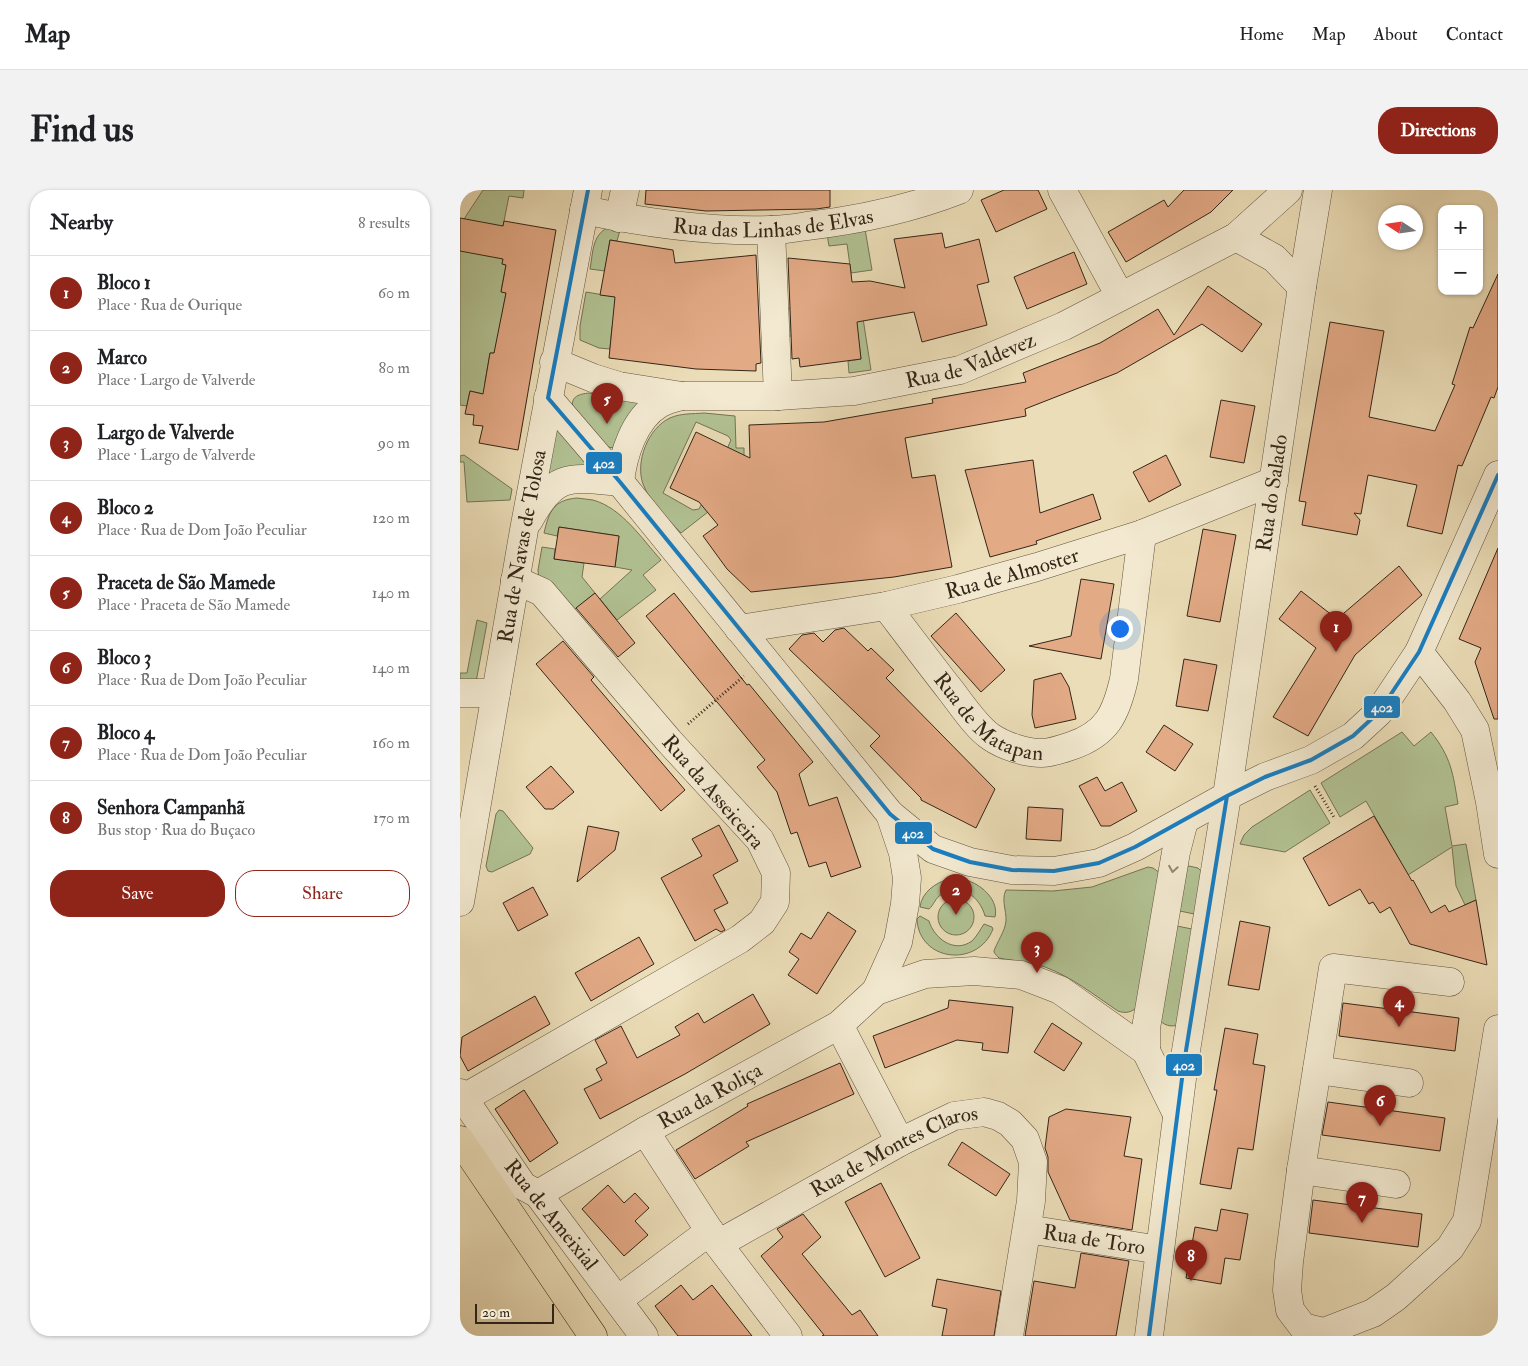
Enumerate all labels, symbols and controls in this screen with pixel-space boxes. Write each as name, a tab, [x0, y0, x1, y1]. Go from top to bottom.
text: Map	[25, 19, 70, 50]
text: Home	[1239, 23, 1284, 46]
text: Map	[1312, 23, 1346, 46]
text: About	[1374, 23, 1418, 46]
text: Contact	[1446, 23, 1503, 46]
button: Directions	[1378, 107, 1498, 154]
text: Find us	[30, 108, 134, 152]
street label: Rua das Linhas de Elvas	[672, 202, 876, 244]
north arrow	[1378, 205, 1423, 250]
map controls	[1438, 205, 1483, 295]
button: +	[1438, 205, 1483, 250]
text: Nearby	[50, 209, 113, 236]
text: 8 results	[358, 213, 410, 233]
button: −	[1438, 250, 1483, 295]
text: Bloco 1	[97, 271, 151, 295]
text: 1	[63, 283, 69, 303]
text: 60 m	[378, 283, 410, 303]
text: Place · Rua de Ourique	[97, 295, 242, 315]
street label: Rua de Valdevez	[903, 326, 1040, 394]
text: Marco	[97, 346, 147, 370]
text: 2	[62, 358, 70, 378]
text: 80 m	[379, 358, 410, 378]
text: Place · Largo de Valverde	[97, 370, 255, 390]
pin: 5	[591, 383, 623, 424]
text: Largo de Valverde	[97, 421, 234, 445]
street label: Rua do Salado	[1250, 432, 1294, 554]
text: 3	[63, 433, 69, 453]
text: 90 m	[378, 433, 410, 453]
text: Place · Largo de Valverde	[97, 445, 255, 465]
street label: Rua de Navas de Tolosa	[491, 447, 552, 645]
line badge: 402	[585, 451, 623, 475]
text: 402	[592, 455, 615, 472]
text: Bloco 2	[97, 496, 154, 520]
text: 4	[62, 508, 70, 528]
text: 120 m	[372, 508, 410, 528]
text: Place · Rua de Dom João Peculiar	[97, 520, 307, 540]
street label: Rua de Almoster	[942, 541, 1082, 605]
text: Praceta de São Mamede	[97, 571, 275, 595]
text: 5	[62, 583, 70, 603]
text: 140 m	[372, 583, 410, 603]
text: Place · Praceta de São Mamede	[97, 595, 290, 615]
pin: 1	[1320, 611, 1352, 652]
your location	[1107, 616, 1133, 642]
text: Bloco 3	[97, 646, 151, 670]
text: 6	[62, 658, 70, 678]
text: 140 m	[372, 658, 410, 678]
street label: Rua de Matapan	[928, 667, 1044, 767]
text: Place · Rua de Dom João Peculiar	[97, 670, 307, 690]
line badge: 402	[1363, 695, 1401, 719]
text: 402	[1370, 699, 1393, 716]
text: Bloco 4	[97, 721, 154, 745]
street label: Rua da Asseiceira	[656, 729, 770, 855]
text: 7	[62, 733, 70, 753]
text: 160 m	[372, 733, 410, 753]
text: Place · Rua de Dom João Peculiar	[97, 745, 307, 765]
text: Senhora Campanhã	[97, 796, 245, 820]
text: 8	[62, 808, 70, 828]
text: 170 m	[373, 808, 410, 828]
text: Bus stop · Rua do Buçaco	[97, 820, 255, 840]
line badge: 402	[894, 821, 933, 845]
text: 402	[901, 825, 924, 842]
one-way arrow	[1168, 865, 1179, 873]
button: Save	[50, 870, 225, 917]
button: Share	[235, 870, 410, 917]
pin: 2	[940, 874, 972, 915]
pin: 3	[1021, 932, 1053, 973]
pin: 4	[1383, 986, 1415, 1027]
line badge: 402	[1165, 1053, 1203, 1077]
street label: Rua da Roliça	[653, 1056, 767, 1135]
text: 402	[1172, 1057, 1195, 1074]
pin: 6	[1364, 1085, 1396, 1126]
street label: Rua de Montes Claros	[805, 1099, 979, 1203]
street label: Rua de Ameixial	[498, 1154, 604, 1276]
pin: 7	[1346, 1182, 1378, 1223]
street label: Rua de Toro	[1041, 1218, 1147, 1261]
pin: 8	[1175, 1240, 1207, 1281]
scale bar	[475, 1301, 554, 1324]
text: 20 m	[482, 1304, 510, 1321]

